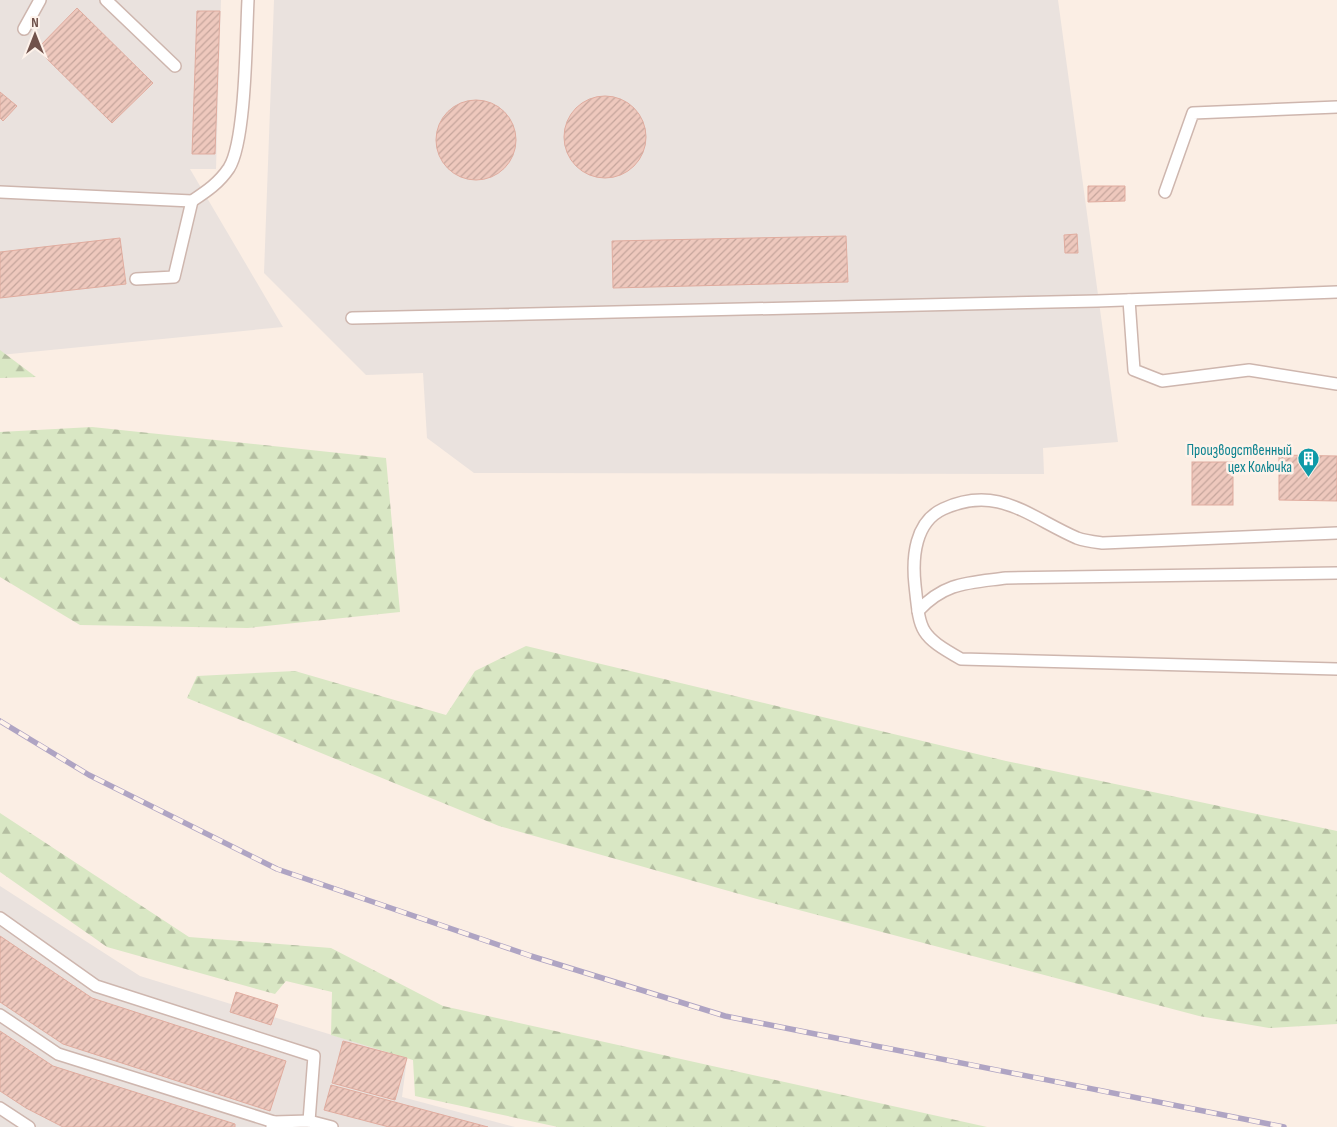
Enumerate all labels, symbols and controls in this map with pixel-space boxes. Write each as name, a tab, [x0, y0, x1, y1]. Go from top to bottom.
north arrow	[10, 10, 60, 60]
text: N	[31, 14, 39, 31]
place label: Производственный цех Колючка	[1186, 441, 1292, 477]
building icon: Производственный цех Колючка	[1296, 447, 1320, 478]

